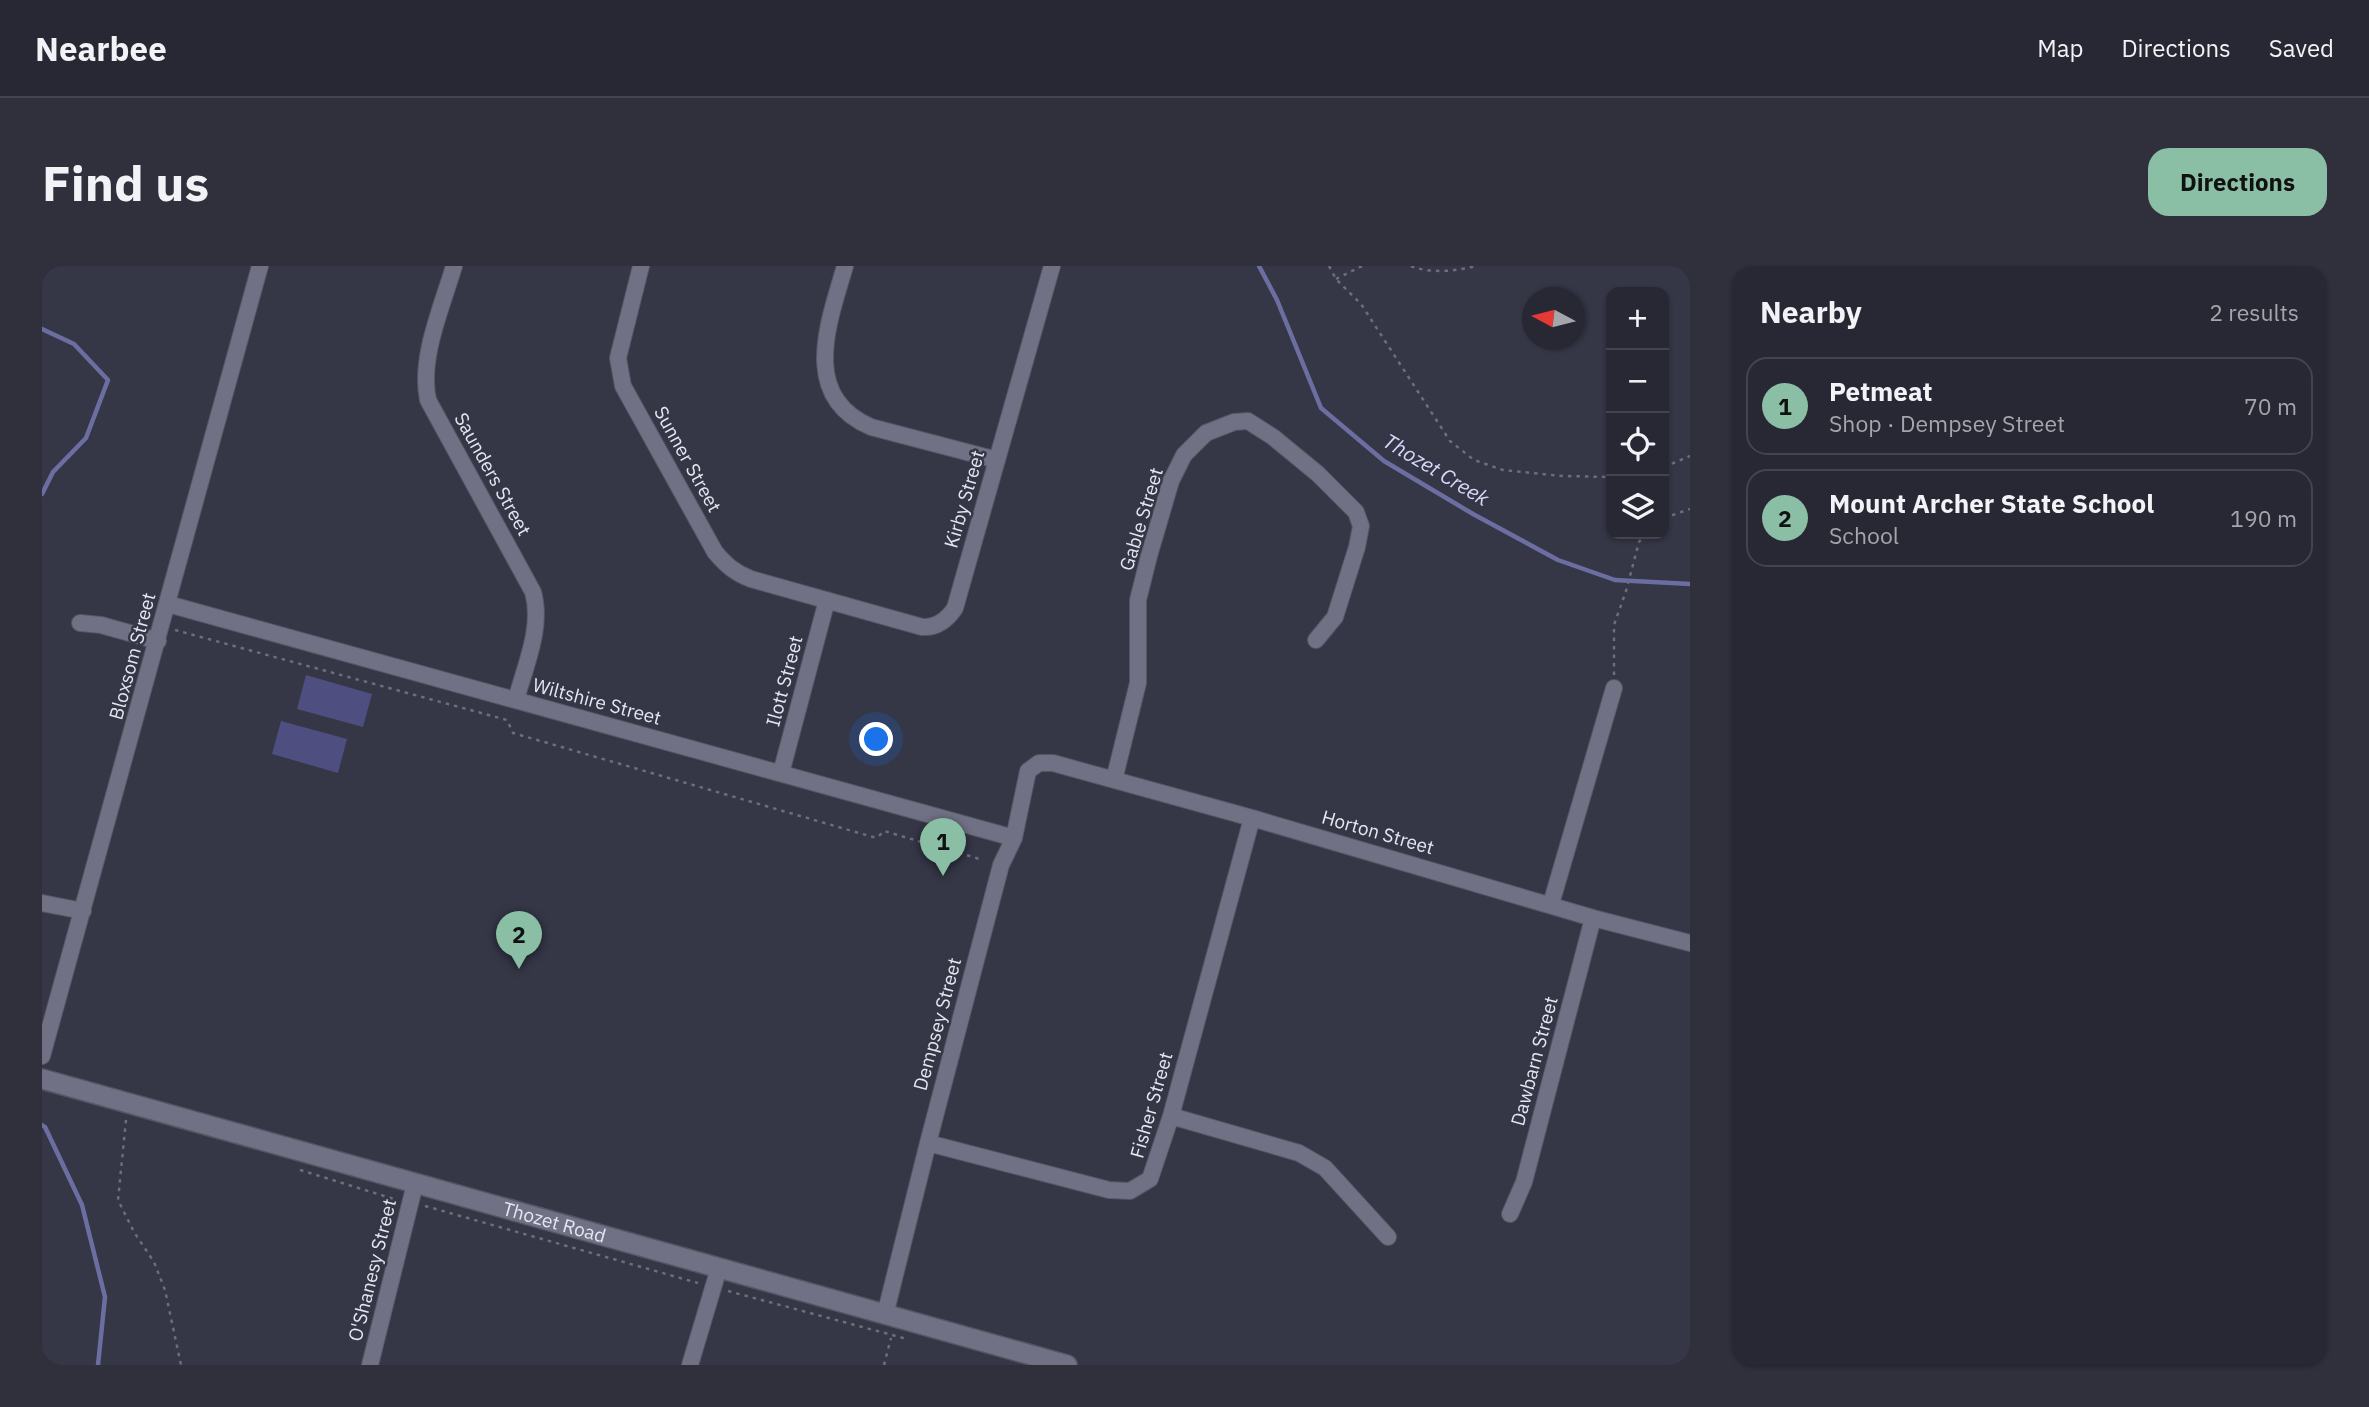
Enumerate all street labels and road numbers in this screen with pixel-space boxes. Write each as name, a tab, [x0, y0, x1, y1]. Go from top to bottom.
street label: Sunner Street	[649, 402, 727, 516]
street label: Saunders Street	[449, 408, 537, 540]
street label: Kirby Street	[939, 447, 989, 551]
street label: Gable Street	[1114, 465, 1168, 573]
street label: Bloxsom Street	[104, 590, 160, 722]
street label: Ilott Street	[760, 633, 808, 729]
street label: Wiltshire Street	[530, 672, 664, 730]
street label: Horton Street	[1319, 805, 1437, 859]
street label: Dempsey Street	[908, 955, 966, 1093]
street label: Dawbarn Street	[1505, 994, 1563, 1128]
street label: Fisher Street	[1124, 1049, 1178, 1161]
street label: O'Shanesy Street	[343, 1196, 401, 1344]
street label: Thozet Road	[500, 1196, 609, 1248]

